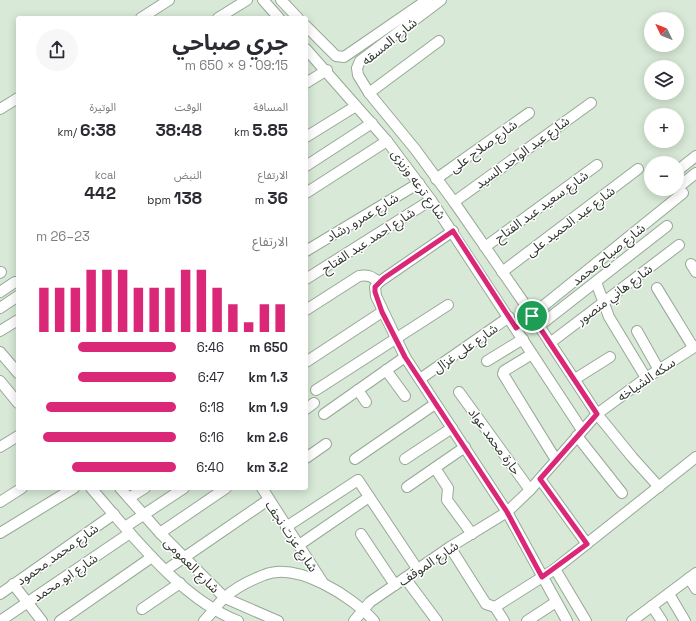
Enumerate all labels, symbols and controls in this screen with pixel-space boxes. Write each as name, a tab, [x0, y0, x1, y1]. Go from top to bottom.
north arrow	[644, 12, 684, 52]
map controls	[644, 12, 684, 196]
street label: شارع المسقه	[358, 14, 422, 70]
text: جري صباحي	[172, 28, 288, 56]
button: share	[36, 29, 78, 71]
text: 09:15 · 9 × 650 m	[185, 57, 288, 74]
button: layers	[644, 60, 684, 100]
text: الوتيرة	[90, 100, 116, 114]
text: الوقت	[174, 100, 202, 114]
text: المسافة	[253, 100, 288, 114]
button: +	[644, 108, 684, 148]
street label: شارع عبد الواحد السيد	[472, 112, 574, 194]
street label: شارع صلاح على	[446, 116, 522, 178]
text: 6:38	[80, 119, 116, 141]
text: 38:48	[155, 119, 202, 141]
text: 5.85	[252, 119, 288, 141]
text: /km	[58, 125, 80, 139]
text: km	[234, 125, 252, 139]
street label: شارع ترعه وزيزى	[386, 146, 450, 224]
button: −	[644, 156, 684, 196]
street label: شارع سعيد عبد الفتاح	[491, 167, 593, 248]
text: kcal	[95, 168, 116, 182]
text: النبض	[174, 168, 202, 182]
text: الارتفاع	[258, 168, 288, 182]
text: 442	[84, 182, 116, 204]
street label: شارع عبد الحميد على	[522, 182, 619, 262]
text: 138	[174, 187, 202, 209]
text: 36	[267, 187, 288, 209]
street label: شارع عمرو رشاد	[323, 189, 403, 247]
text: bpm	[147, 193, 174, 207]
text: m	[255, 193, 267, 207]
street label: شارع احمد عبد الفتاح	[318, 204, 419, 279]
street label: شارع صباح محمد	[568, 220, 650, 291]
text: 23–26 m	[36, 228, 90, 245]
text: الارتفاع	[252, 233, 288, 250]
street label: شارع هاني منصور	[572, 260, 657, 331]
pin	[515, 299, 549, 333]
icon: arrive	[521, 305, 543, 327]
street label: شارع على غزال	[429, 320, 502, 379]
text: 6:46	[197, 339, 224, 356]
text: 650 m	[249, 339, 288, 356]
street label: سكه الشياخه	[614, 354, 679, 405]
text: 6:47	[198, 369, 224, 386]
text: 1.3 km	[249, 369, 288, 386]
text: 6:18	[199, 399, 224, 416]
text: 1.9 km	[248, 399, 288, 416]
street label: حارة محمد عواد	[464, 404, 525, 479]
text: 6:16	[199, 429, 224, 446]
text: 2.6 km	[247, 429, 288, 446]
text: 6:40	[196, 459, 224, 476]
text: 3.2 km	[247, 459, 288, 476]
street label: شارع عزت نجف	[260, 497, 322, 576]
street label: شارع محمد محمود	[13, 520, 103, 591]
street label: شارع العمومى	[159, 534, 223, 598]
street label: شارع الموقف	[395, 537, 463, 591]
street label: شارع ابو محمد	[30, 550, 102, 607]

